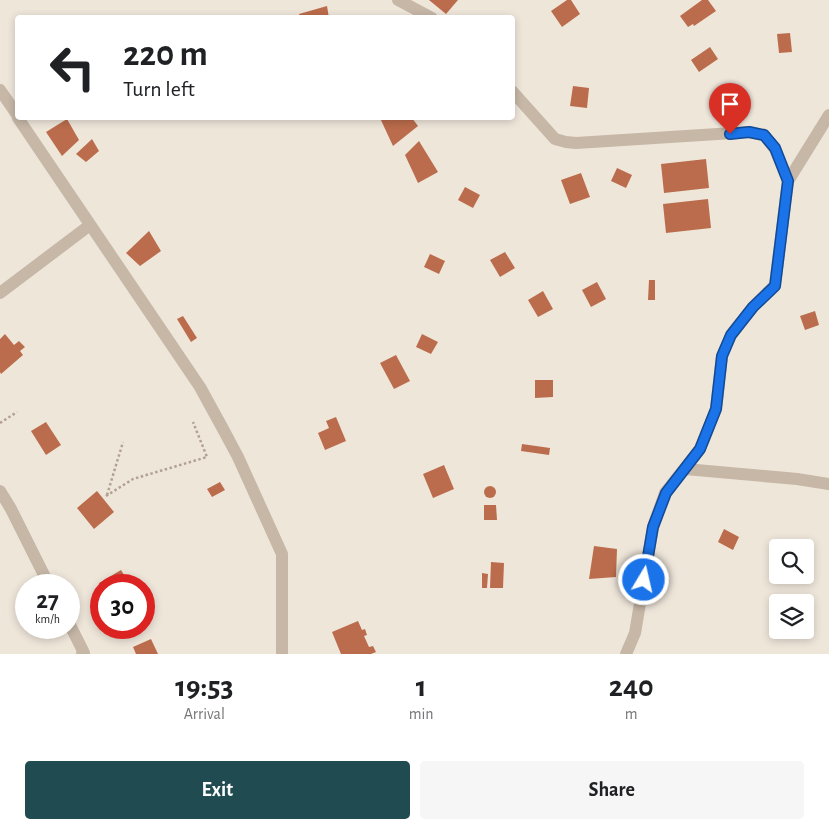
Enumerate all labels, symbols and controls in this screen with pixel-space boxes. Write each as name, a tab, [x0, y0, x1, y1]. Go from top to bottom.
icon: left	[40, 35, 105, 100]
text: 220 m	[123, 37, 208, 72]
text: Turn left	[123, 78, 195, 100]
pin	[709, 83, 751, 134]
icon: arrive	[716, 90, 744, 118]
map controls	[769, 539, 814, 639]
button: search	[769, 539, 814, 584]
position arrow	[617, 553, 669, 605]
speed limit sign: 30	[90, 574, 155, 639]
text: 27	[36, 588, 59, 613]
button: layers	[769, 594, 814, 639]
text: km/h	[35, 613, 60, 625]
text: 19:53	[175, 672, 233, 702]
text: 1	[416, 672, 427, 702]
text: 240	[609, 672, 654, 702]
text: Arrival	[184, 706, 225, 722]
text: min	[409, 706, 434, 722]
text: m	[625, 706, 638, 722]
button: Exit	[25, 761, 410, 819]
button: Share	[420, 761, 804, 819]

